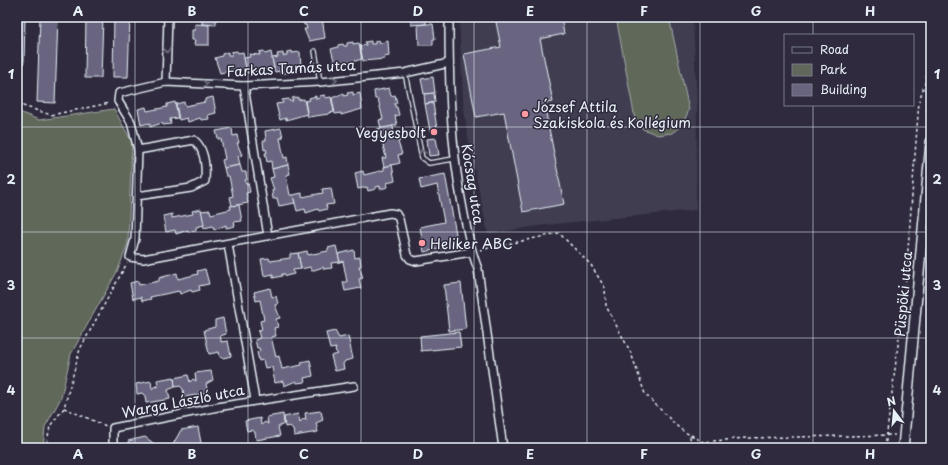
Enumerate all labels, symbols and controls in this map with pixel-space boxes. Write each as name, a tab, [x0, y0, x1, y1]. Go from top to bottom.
text: A	[73, 1, 83, 20]
text: B	[188, 1, 197, 20]
text: C	[299, 1, 309, 20]
text: D	[413, 1, 423, 20]
text: E	[526, 1, 534, 20]
text: F	[640, 1, 648, 20]
text: G	[751, 1, 761, 20]
text: H	[865, 1, 875, 20]
legend	[784, 34, 914, 106]
text: Road	[820, 40, 849, 58]
one-way arrow	[163, 47, 171, 53]
street label: Farkas Tamás utca	[226, 54, 356, 82]
text: Park	[820, 60, 847, 78]
text: 1	[8, 64, 14, 83]
text: 1	[934, 64, 940, 83]
one-way arrow	[332, 76, 338, 85]
one-way arrow	[202, 80, 208, 89]
text: Building	[820, 80, 867, 98]
place label: József Attila Szakiskola és Kollégium	[533, 96, 691, 133]
marker: József Attila Szakiskola és Kollégium	[520, 109, 530, 119]
place label: Vegyesbolt	[355, 122, 426, 143]
marker: Vegyesbolt	[429, 127, 439, 137]
street label: Kócsag utca	[456, 142, 490, 226]
one-way arrow	[418, 149, 427, 156]
text: 2	[6, 169, 16, 188]
text: 2	[932, 169, 942, 188]
place label: Heliker ABC	[430, 233, 513, 254]
marker: Heliker ABC	[417, 238, 427, 248]
street label: Püspöki utca	[889, 250, 917, 338]
text: 3	[7, 275, 16, 294]
text: 3	[933, 275, 942, 294]
street label: Warga László utca	[120, 379, 246, 423]
text: 4	[7, 380, 16, 399]
text: 4	[933, 380, 942, 399]
north arrow	[874, 391, 914, 431]
text: N	[885, 391, 898, 410]
text: A	[73, 444, 83, 463]
text: B	[188, 444, 197, 463]
text: C	[299, 444, 309, 463]
text: D	[413, 444, 423, 463]
text: E	[526, 444, 534, 463]
text: F	[640, 444, 648, 463]
text: G	[751, 444, 761, 463]
text: H	[865, 444, 875, 463]

